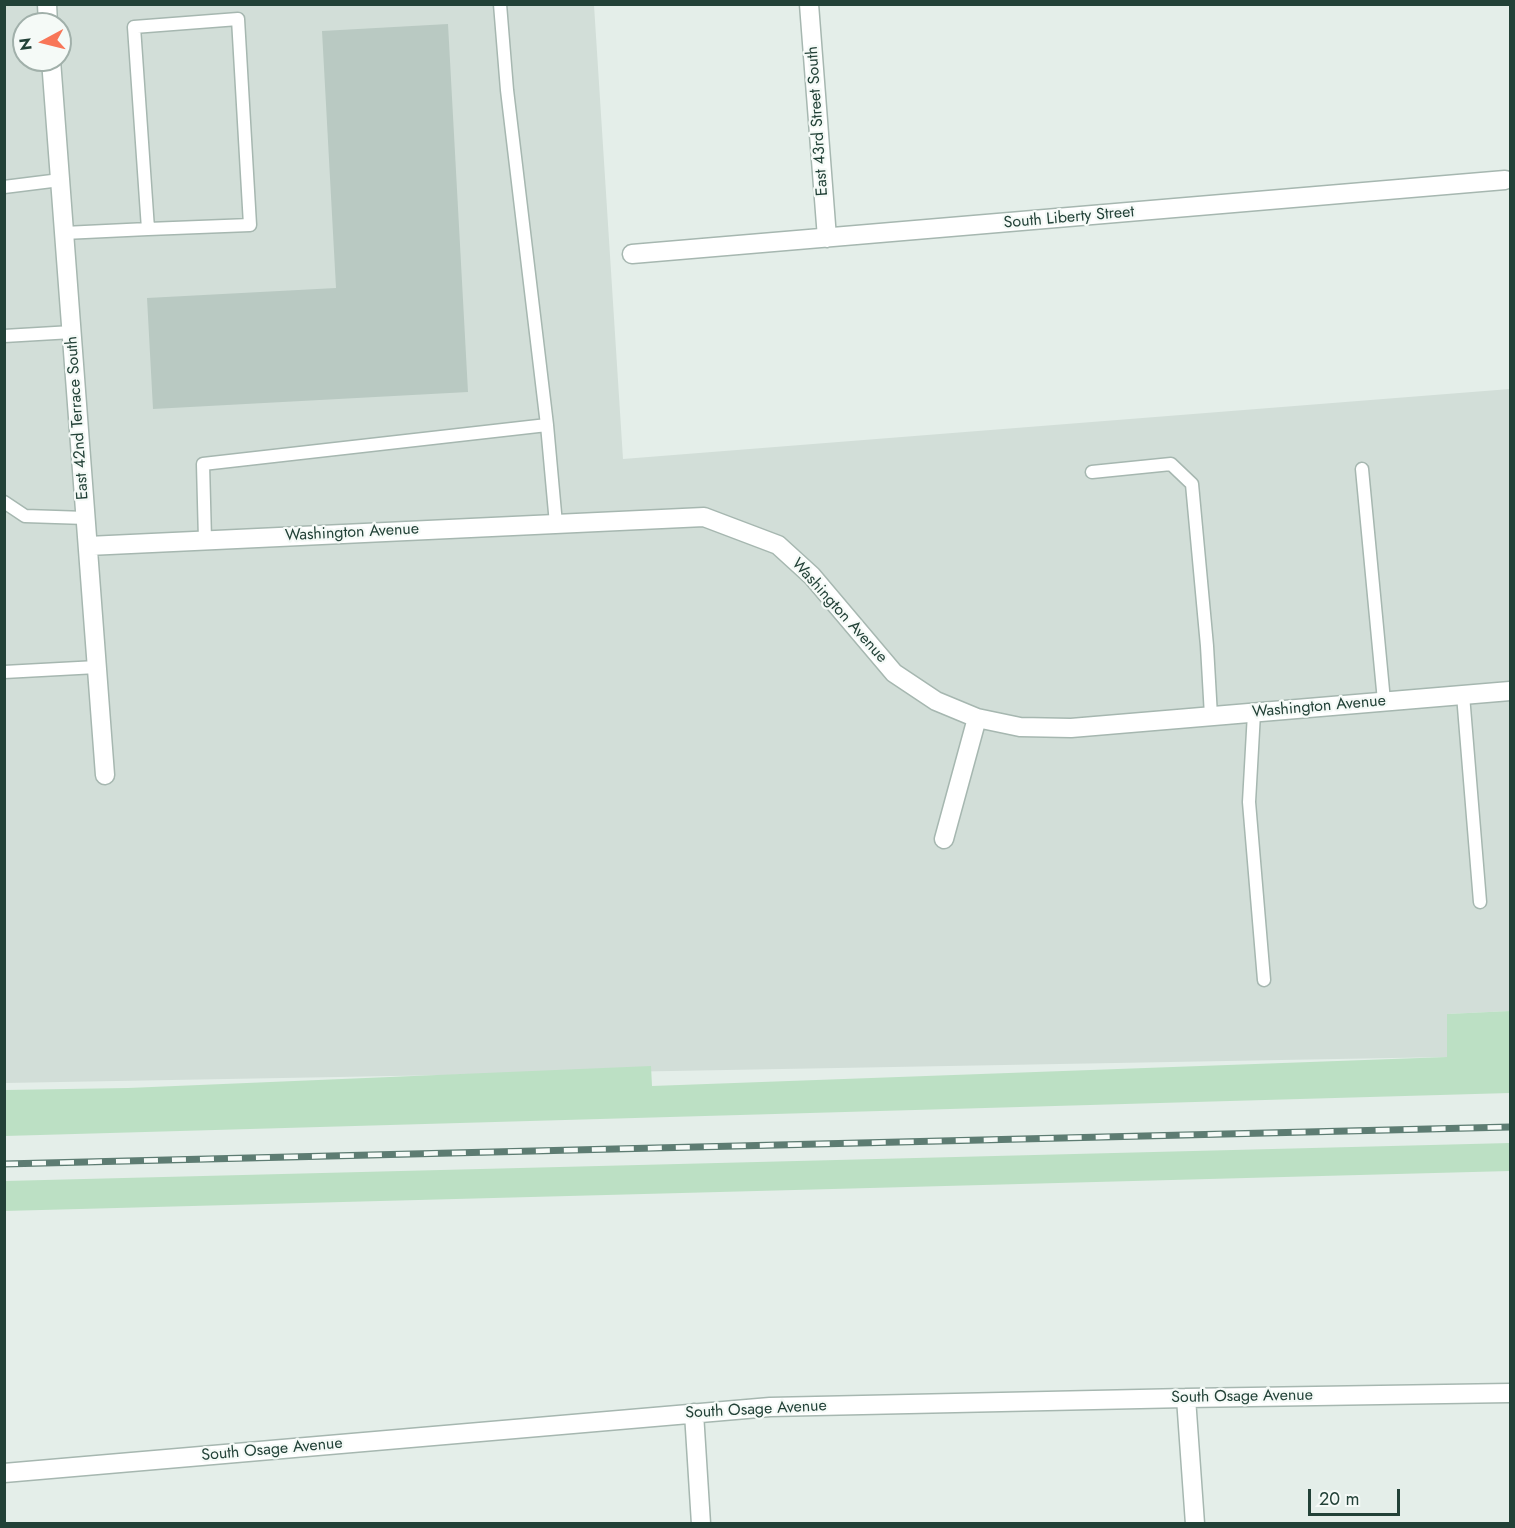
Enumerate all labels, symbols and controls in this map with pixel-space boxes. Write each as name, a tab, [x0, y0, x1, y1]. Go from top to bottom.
north arrow	[12, 12, 72, 72]
text: N	[13, 36, 38, 52]
street label: East 43rd Street South	[803, 45, 833, 197]
street label: South Liberty Street	[1003, 203, 1135, 233]
street label: East 42nd Terrace South	[63, 336, 93, 500]
street label: Washington Avenue	[285, 520, 419, 546]
street label: Washington Avenue	[787, 555, 891, 667]
street label: Washington Avenue	[1251, 692, 1387, 722]
street label: South Osage Avenue	[1171, 1386, 1313, 1408]
street label: South Osage Avenue	[685, 1397, 827, 1423]
street label: South Osage Avenue	[201, 1434, 343, 1466]
scale bar	[1311, 1477, 1402, 1515]
text: 20 m	[1319, 1486, 1359, 1512]

